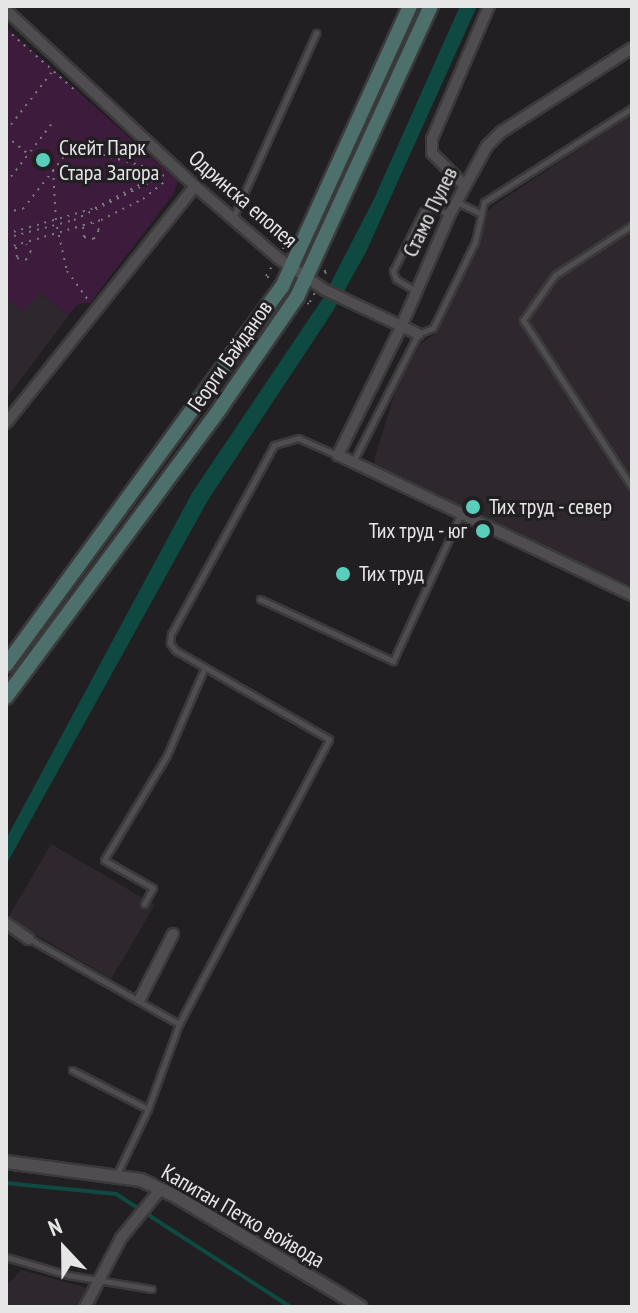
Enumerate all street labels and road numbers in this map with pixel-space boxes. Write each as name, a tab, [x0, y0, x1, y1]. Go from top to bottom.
street label: Одринска епопея	[183, 145, 303, 253]
street label: Стамо Пулев	[397, 163, 463, 261]
street label: Георги Байданов	[182, 295, 278, 417]
street label: Капитан Петко войвода	[157, 1159, 329, 1273]

